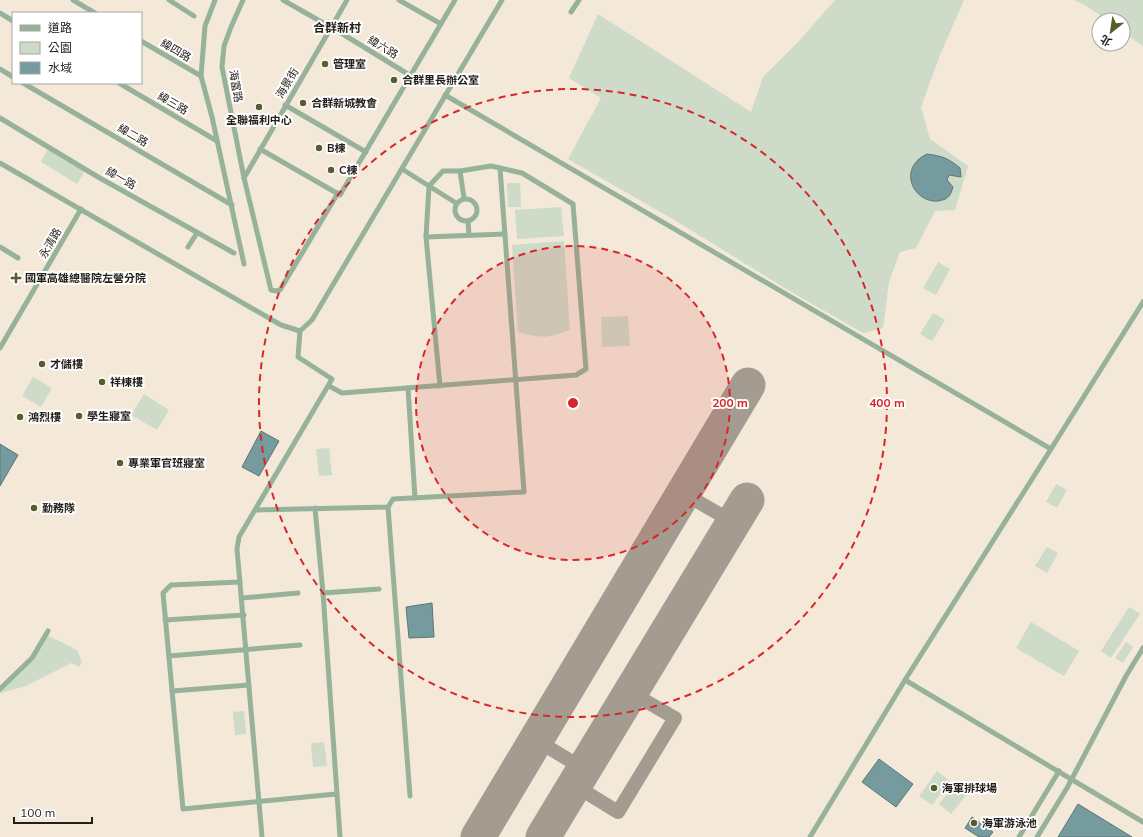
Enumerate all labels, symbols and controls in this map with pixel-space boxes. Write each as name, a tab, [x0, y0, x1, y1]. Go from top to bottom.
legend	[12, 12, 142, 84]
north arrow	[1091, 12, 1131, 52]
text: 道路	[48, 20, 72, 35]
district label: 合群新村	[313, 20, 361, 35]
text: 北	[1098, 32, 1114, 49]
street label: 緯六路	[365, 33, 401, 61]
street label: 緯四路	[158, 36, 194, 64]
text: 公園	[48, 40, 72, 55]
place label: 管理室	[333, 57, 366, 71]
marker: 管理室	[320, 59, 330, 69]
text: 水域	[48, 60, 72, 75]
street label: 海景街	[273, 65, 301, 101]
street label: 海富路	[226, 69, 246, 103]
place label: 合群里長辦公室	[402, 73, 479, 87]
marker: 合群里長辦公室	[389, 75, 399, 85]
street label: 緯三路	[155, 89, 191, 117]
place label: 合群新城教會	[311, 96, 377, 110]
marker: 合群新城教會	[298, 98, 308, 108]
marker: 全聯福利中心	[254, 102, 264, 112]
place label: 全聯福利中心	[226, 113, 292, 127]
street label: 緯二路	[115, 121, 151, 149]
place label: B棟	[327, 141, 346, 155]
marker: B棟	[314, 143, 324, 153]
place label: C棟	[339, 163, 358, 177]
street label: 緯一路	[103, 164, 139, 192]
marker: C棟	[326, 165, 336, 175]
street label: 永清路	[36, 225, 64, 261]
place label: 國軍高雄總醫院左營分院	[25, 271, 146, 285]
marker: 國軍高雄總醫院左營分院	[10, 272, 22, 284]
place label: 才儲樓	[50, 357, 83, 371]
marker: 才儲樓	[37, 359, 47, 369]
place label: 祥棟樓	[110, 375, 143, 389]
marker: 祥棟樓	[97, 377, 107, 387]
text: 200 m	[712, 395, 748, 410]
text: 400 m	[869, 395, 905, 410]
centre of rings	[566, 396, 580, 410]
place label: 學生寢室	[87, 409, 131, 423]
place label: 鴻烈樓	[28, 410, 61, 424]
marker: 學生寢室	[74, 411, 84, 421]
marker: 鴻烈樓	[15, 412, 25, 422]
place label: 專業軍官班寢室	[128, 456, 205, 470]
marker: 專業軍官班寢室	[115, 458, 125, 468]
place label: 勤務隊	[42, 501, 75, 515]
marker: 勤務隊	[29, 503, 39, 513]
place label: 海軍排球場	[942, 781, 997, 795]
marker: 海軍排球場	[929, 783, 939, 793]
scale bar	[14, 799, 92, 825]
text: 100 m	[20, 805, 55, 820]
place label: 海軍游泳池	[982, 816, 1037, 830]
marker: 海軍游泳池	[969, 818, 979, 828]

